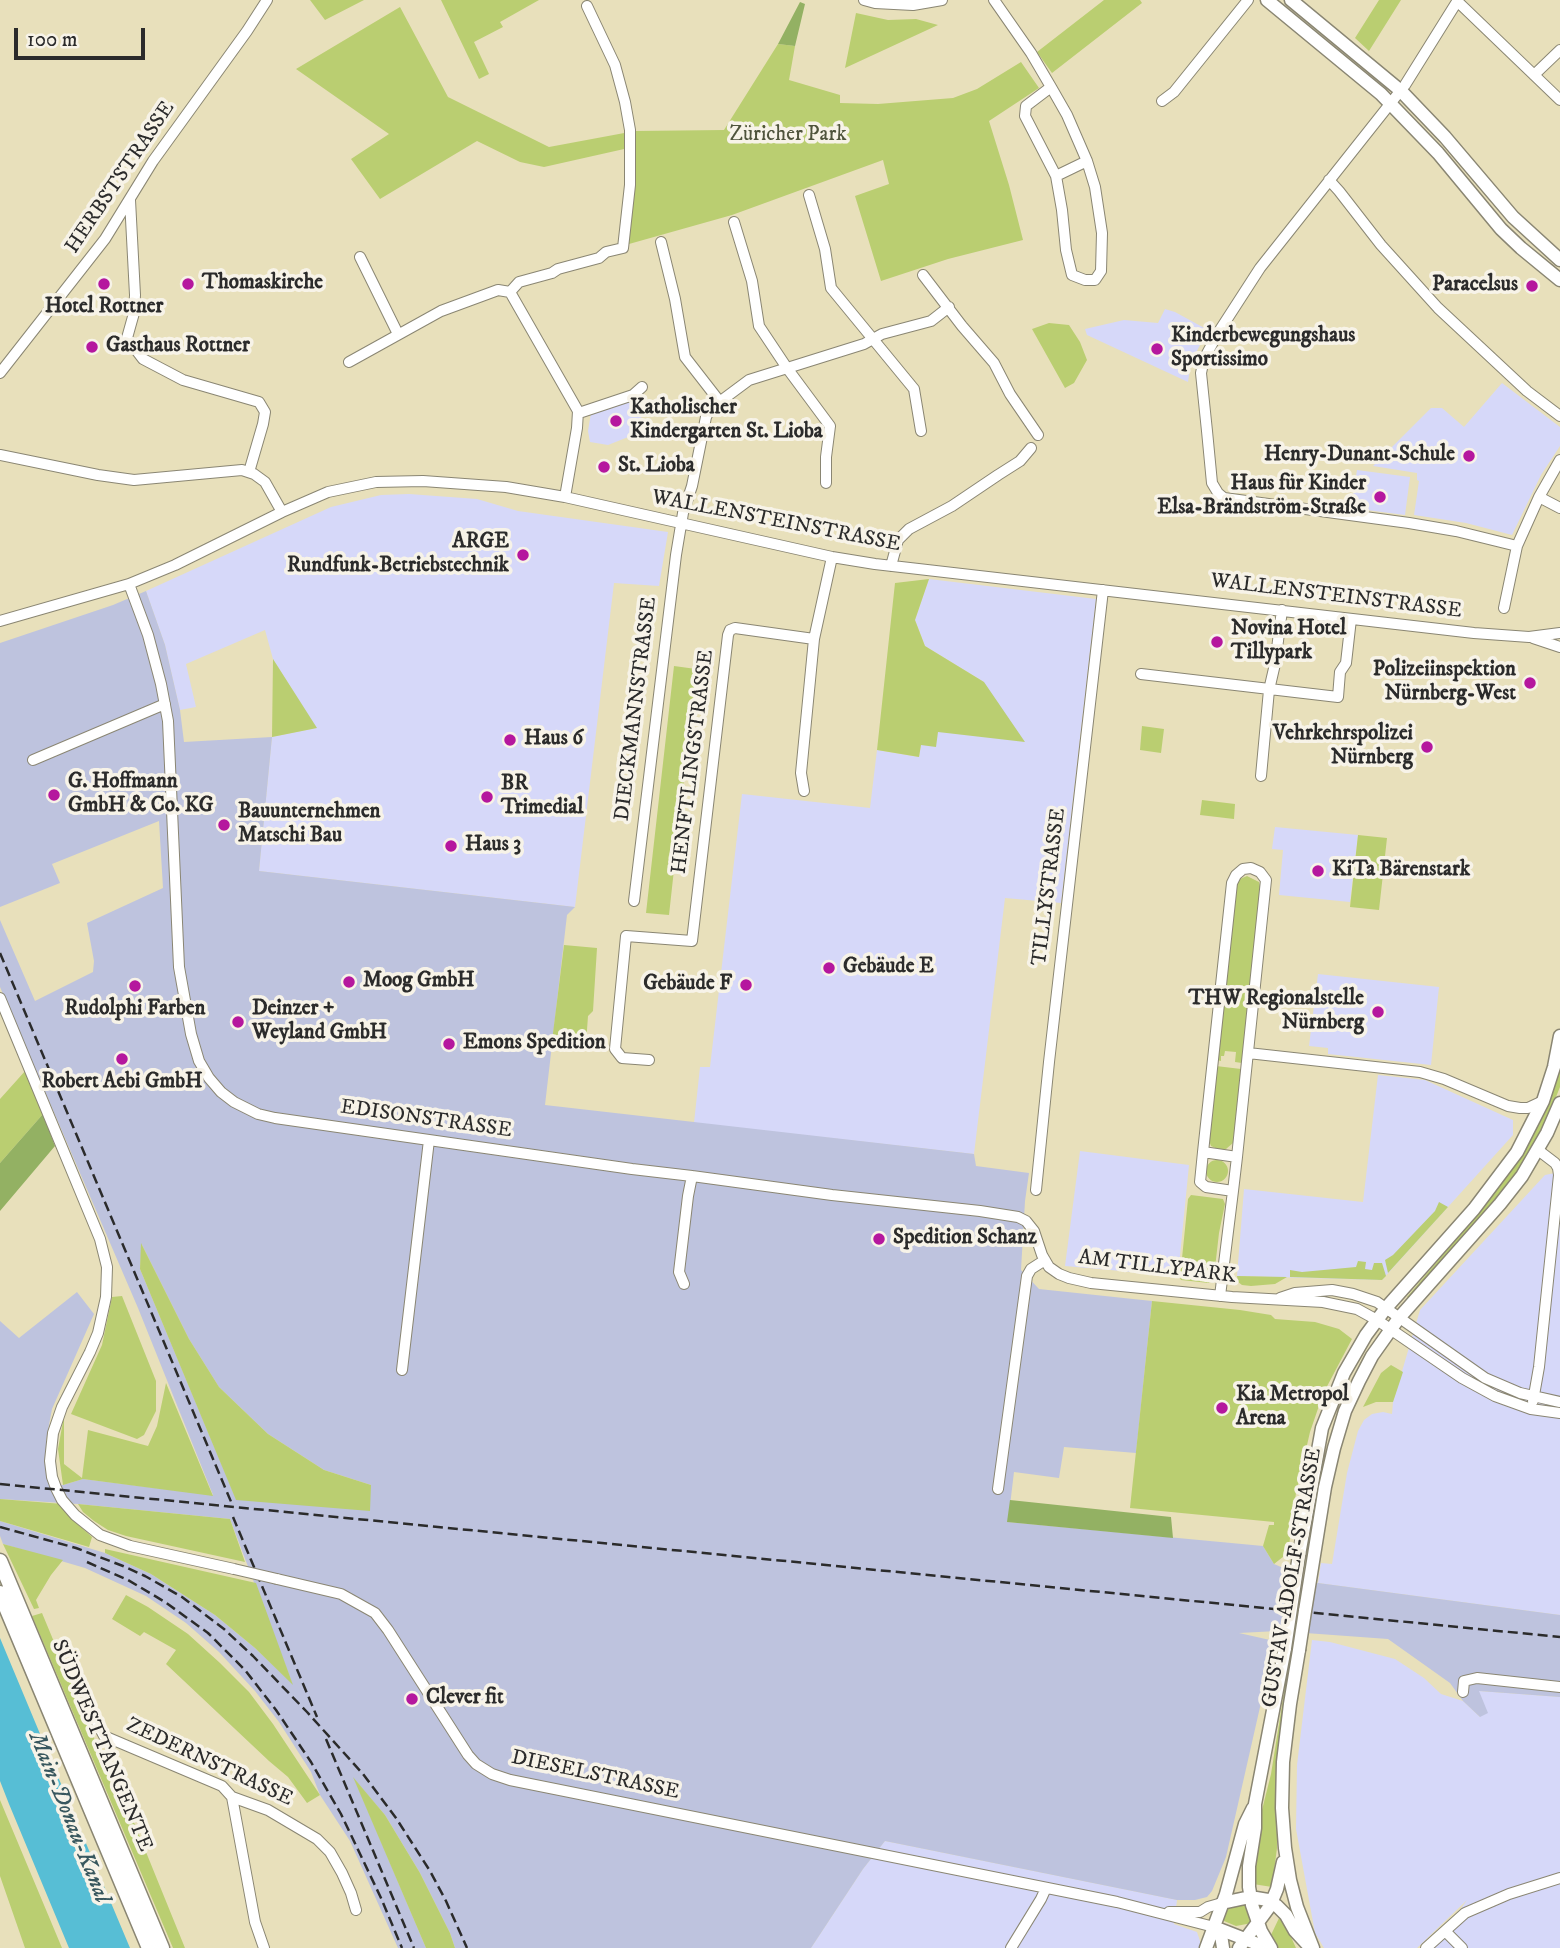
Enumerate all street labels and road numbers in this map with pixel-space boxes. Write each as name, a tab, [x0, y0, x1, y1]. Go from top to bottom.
street label: HERBSTSTRASSE	[61, 97, 181, 259]
street label: WALLENSTEINSTRASSE	[649, 486, 903, 558]
street label: WALLENSTEINSTRASSE	[1209, 569, 1463, 625]
street label: DIECKMANNSTRASSE	[611, 595, 663, 823]
street label: HENFTLINGSTRASSE	[668, 649, 720, 875]
street label: TILLYSTRASSE	[1028, 807, 1072, 967]
street label: EDISONSTRASSE	[339, 1095, 513, 1145]
street label: AM TILLYPARK	[1077, 1246, 1237, 1290]
street label: GUSTAV-ADOLF-STRASSE	[1258, 1446, 1328, 1710]
street label: SÜDWESTTANGENTE	[45, 1636, 157, 1856]
street label: ZEDERNSTRASSE	[122, 1713, 296, 1813]
street label: DIESELSTRASSE	[509, 1746, 681, 1806]

